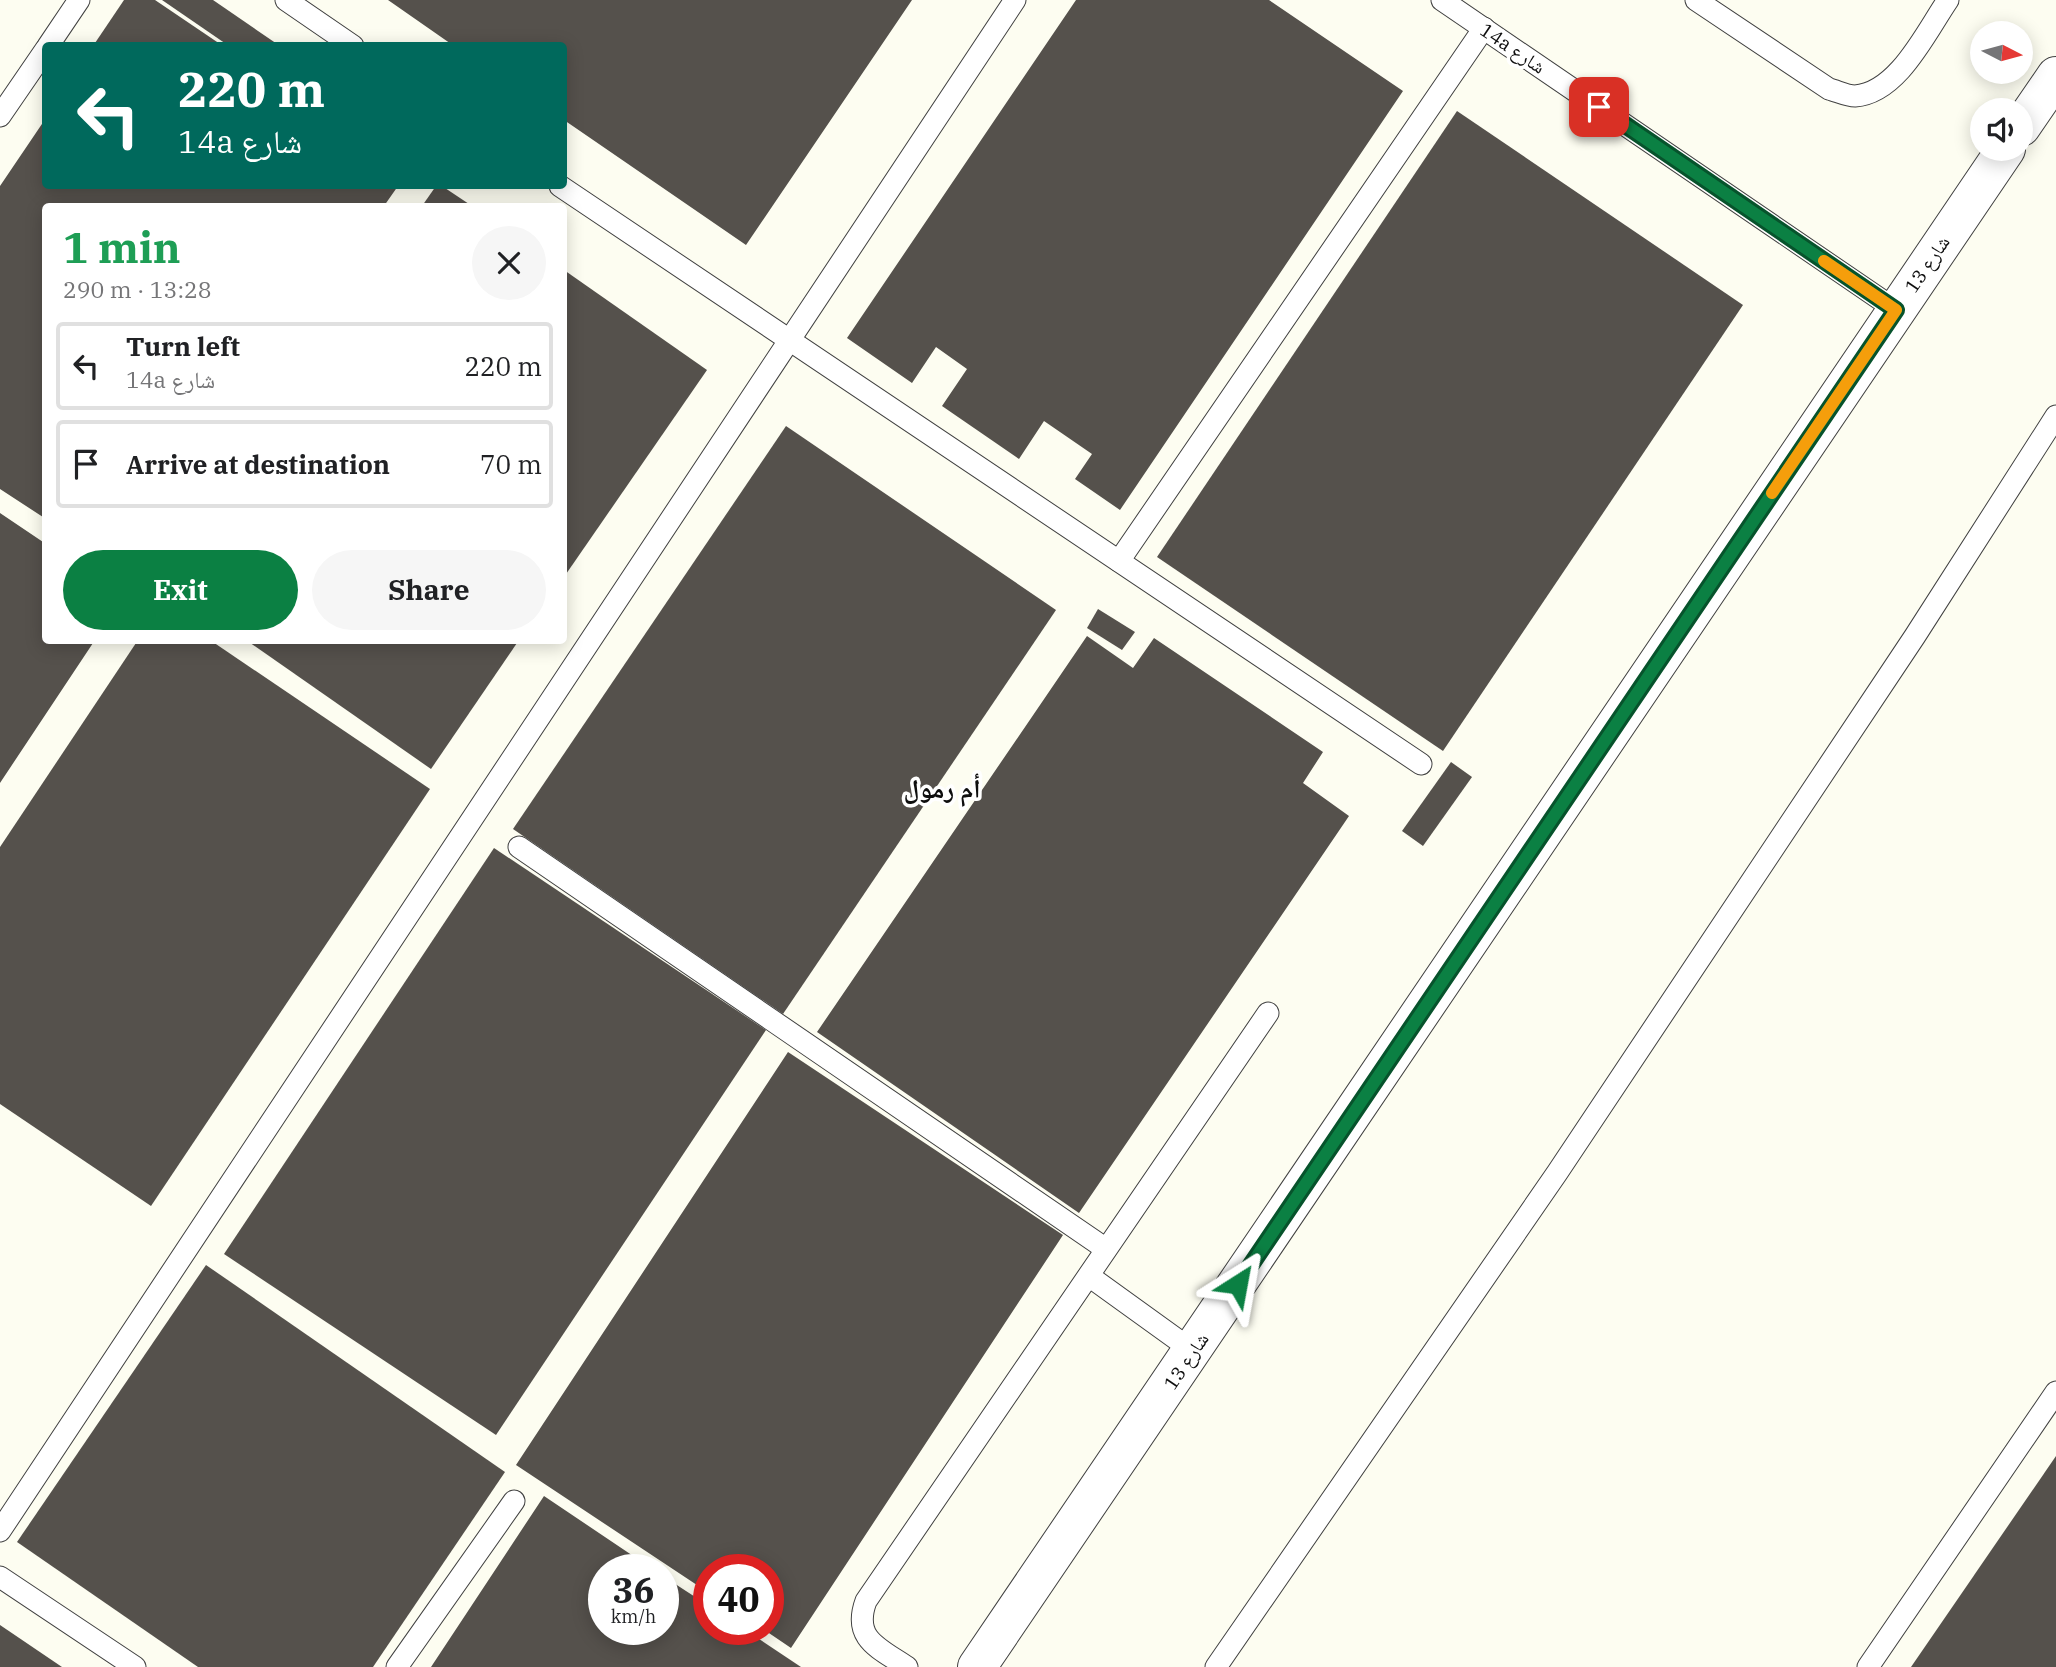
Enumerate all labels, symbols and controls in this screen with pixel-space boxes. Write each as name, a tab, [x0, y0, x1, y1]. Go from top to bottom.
street label: 14a شارع	[1476, 17, 1550, 79]
north arrow	[1970, 21, 2034, 84]
map controls	[1970, 21, 2033, 161]
text: 220 m	[178, 57, 325, 120]
icon: left	[63, 70, 154, 161]
pin	[1569, 77, 1629, 137]
icon: arrive	[1580, 88, 1618, 126]
button: sound	[1970, 98, 2033, 161]
text: 14a شارع	[178, 120, 302, 162]
text: 1 min	[63, 220, 181, 275]
button: close	[472, 226, 546, 300]
street label: شارع 13	[1899, 231, 1955, 297]
text: 290 m · 13:28	[63, 274, 212, 304]
text: Turn left	[126, 329, 240, 363]
icon: left	[67, 347, 105, 385]
text: 220 m	[464, 349, 542, 383]
text: 14a شارع	[126, 364, 215, 394]
icon: arrive	[67, 445, 105, 483]
text: Arrive at destination	[126, 447, 390, 481]
text: 70 m	[480, 447, 542, 481]
button: Exit	[63, 550, 298, 630]
button: Share	[312, 550, 546, 630]
district label: أم رمول	[903, 771, 981, 807]
position arrow	[1201, 1247, 1275, 1321]
street label: شارع 13	[1158, 1328, 1214, 1394]
speed limit sign: 40	[693, 1554, 784, 1645]
text: 36	[612, 1567, 655, 1613]
text: km/h	[611, 1605, 656, 1628]

